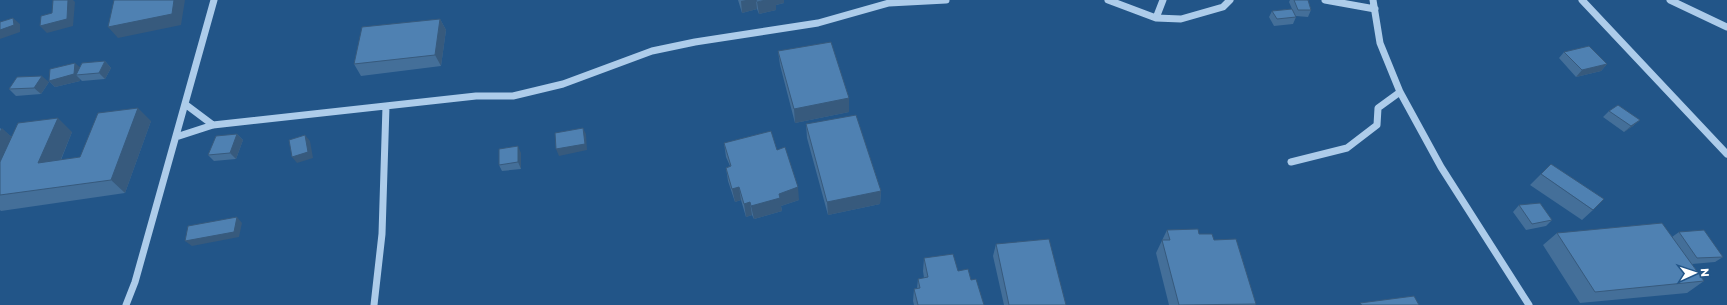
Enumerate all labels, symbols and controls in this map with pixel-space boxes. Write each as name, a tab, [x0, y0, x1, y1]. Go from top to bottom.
north arrow	[1675, 253, 1715, 293]
text: N	[1698, 268, 1712, 277]

